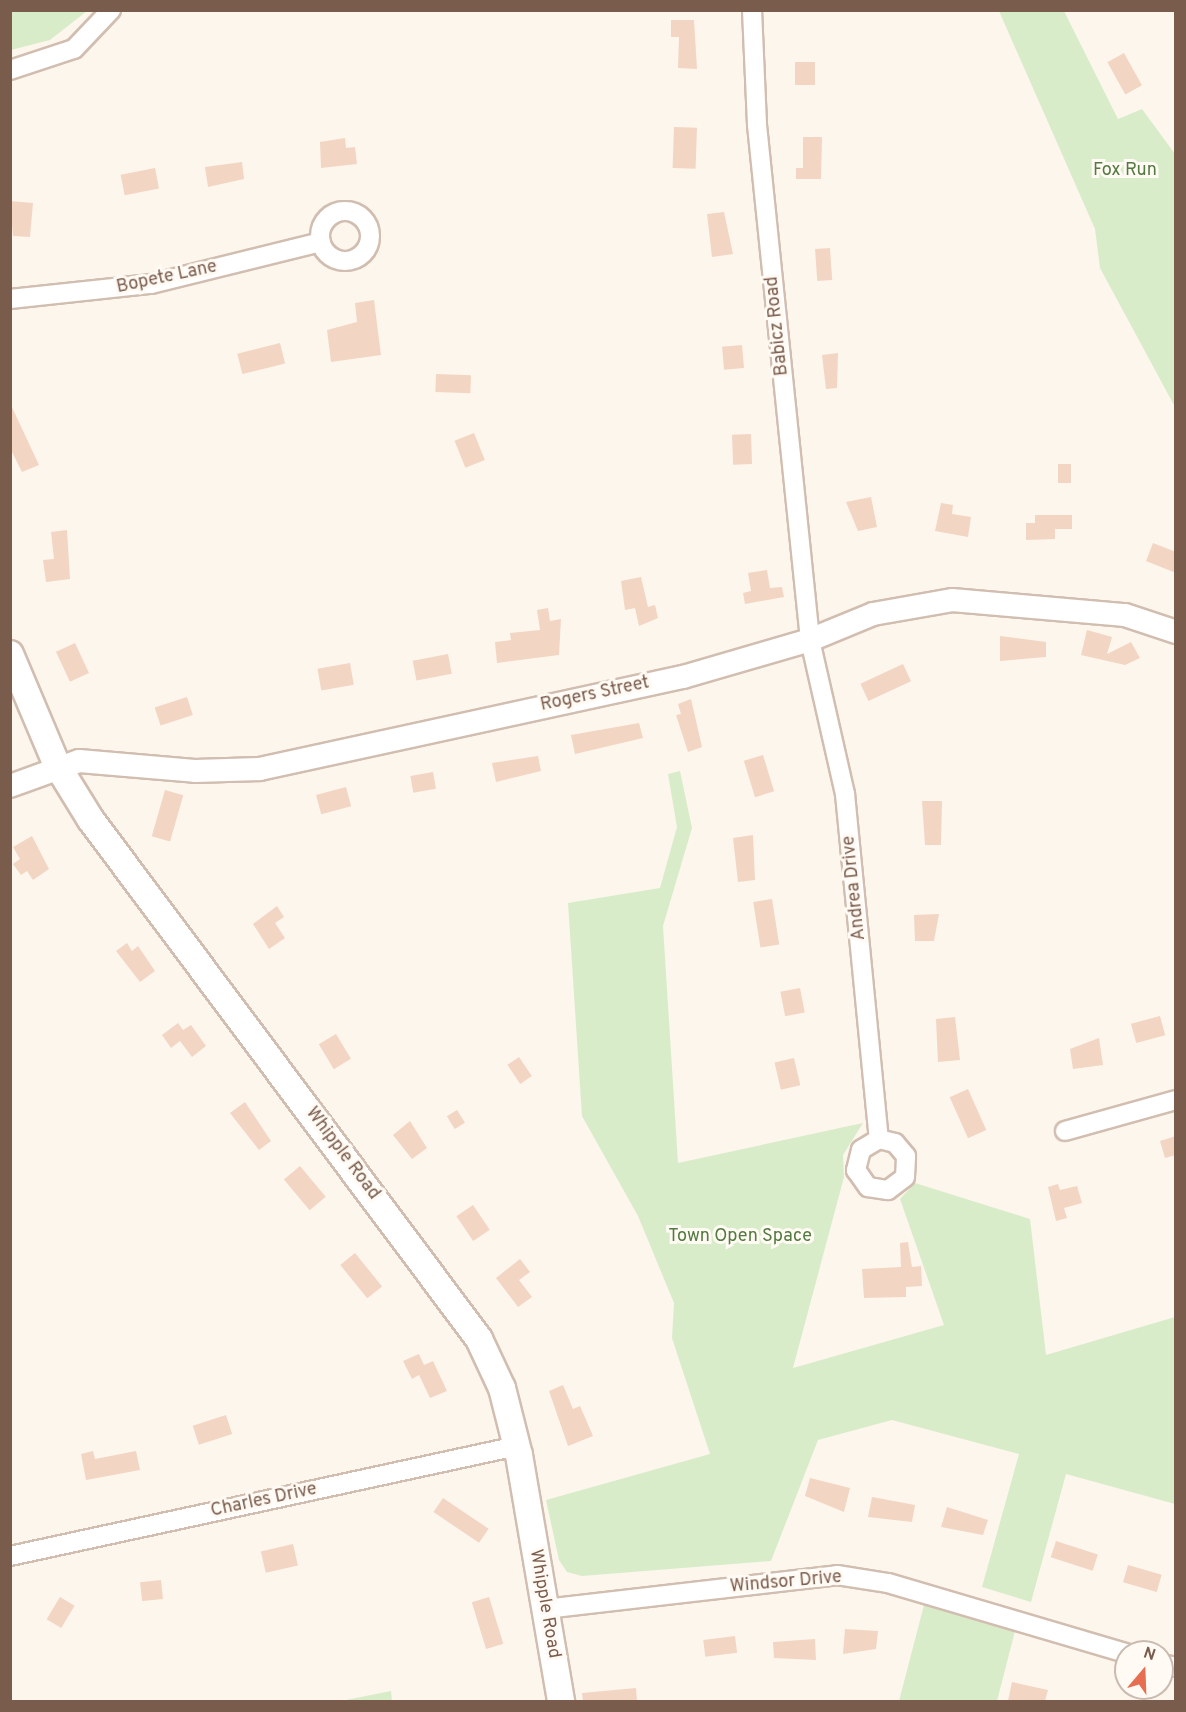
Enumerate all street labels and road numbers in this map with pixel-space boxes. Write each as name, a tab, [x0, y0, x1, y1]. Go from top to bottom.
street label: Bopete Lane	[115, 257, 219, 299]
street label: Babicz Road	[762, 275, 794, 377]
street label: Rogers Street	[539, 673, 651, 717]
street label: Andrea Drive	[839, 835, 871, 941]
street label: Whipple Road	[300, 1103, 384, 1205]
street label: Charles Drive	[209, 1479, 319, 1523]
street label: Whipple Road	[524, 1548, 564, 1660]
street label: Windsor Drive	[729, 1567, 843, 1599]

